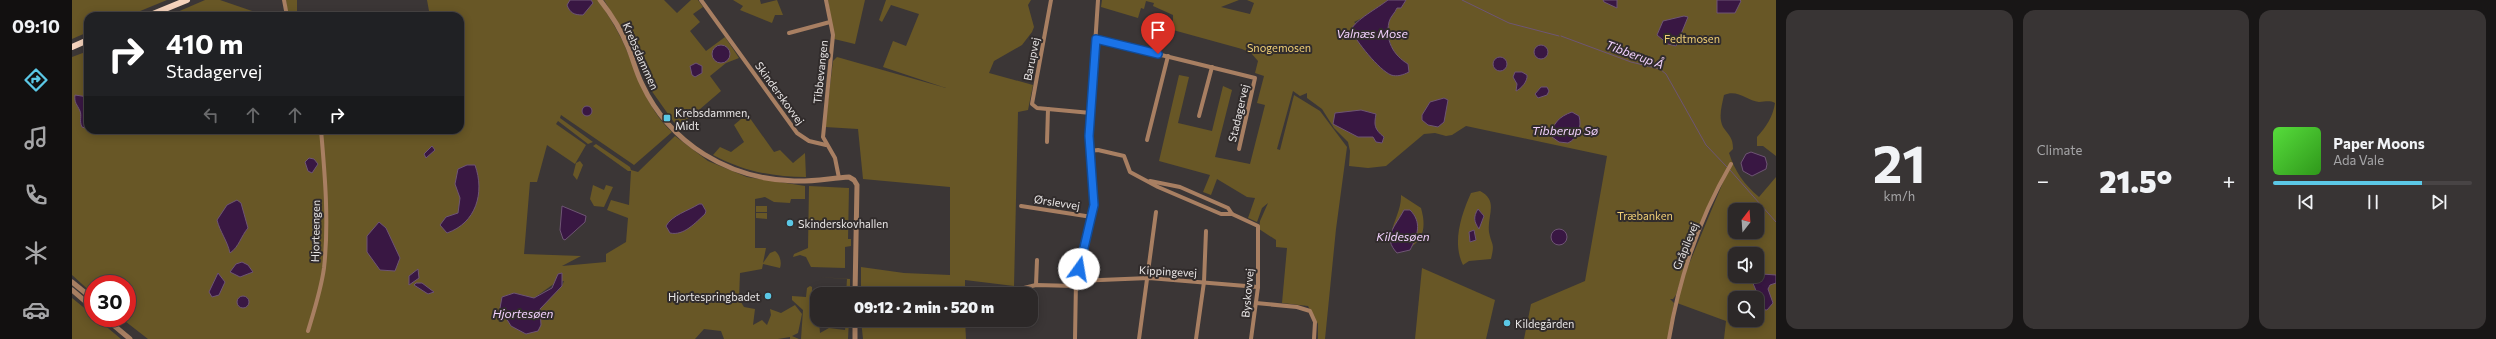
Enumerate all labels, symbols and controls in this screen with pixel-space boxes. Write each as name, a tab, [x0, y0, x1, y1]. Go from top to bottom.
pin	[1141, 13, 1175, 54]
text: 09:10	[12, 15, 60, 37]
icon: arrive	[1147, 19, 1169, 41]
street label: Krebsdammen	[620, 20, 662, 92]
text: 410 m	[166, 26, 243, 60]
water label: Valnæs Mose	[1336, 26, 1408, 40]
icon: right	[100, 28, 152, 80]
park label: Fedtmosen	[1664, 32, 1720, 45]
street label: Barupvej	[1020, 36, 1042, 82]
water label: Tibberup Å	[1604, 37, 1666, 71]
street label: Tibbevangen	[810, 39, 830, 105]
park label: Snogemosen	[1247, 41, 1311, 54]
street label: Skinderskovvej	[753, 59, 807, 127]
text: Stadagervej	[166, 60, 262, 82]
icon: directions	[22, 66, 50, 94]
street label: Stadagervej	[1225, 83, 1251, 143]
icon: left	[200, 104, 222, 126]
icon: ahead	[242, 104, 264, 126]
icon: ahead	[284, 104, 306, 126]
icon: right	[326, 104, 348, 126]
place label: Krebsdammen, Midt	[675, 106, 750, 132]
marker: Krebsdammen, Midt	[662, 113, 672, 123]
water label: Tibberup Sø	[1532, 123, 1598, 137]
icon: music	[22, 124, 50, 152]
text: 21	[1873, 130, 1926, 194]
text: Paper Moons	[2333, 134, 2425, 152]
text: Climate	[2037, 142, 2082, 158]
text: Ada Vale	[2333, 152, 2384, 168]
text: 21.5°	[2099, 162, 2172, 199]
text: −	[2037, 167, 2049, 194]
text: +	[2222, 167, 2235, 194]
icon: phone	[22, 181, 50, 209]
text: km/h	[1884, 188, 1915, 204]
icon: previous	[2295, 191, 2317, 213]
icon: pause	[2362, 191, 2384, 213]
icon: next	[2428, 191, 2450, 213]
street label: Ørslevvej	[1033, 192, 1081, 212]
street label: Hjorteengen	[308, 200, 322, 262]
north arrow	[1728, 203, 1764, 239]
map controls	[1728, 203, 1764, 327]
park label: Træbanken	[1617, 209, 1673, 222]
place label: Skinderskovhallen	[798, 217, 888, 230]
marker: Skinderskovhallen	[785, 218, 795, 228]
street label: Gråpilevej	[1670, 220, 1700, 272]
water label: Kildesøen	[1376, 229, 1430, 243]
icon: climate	[22, 239, 50, 267]
button: sound	[1728, 247, 1764, 283]
position arrow	[1058, 248, 1100, 290]
street label: Kippingevej	[1139, 263, 1197, 279]
street label: Byskovvej	[1238, 268, 1256, 318]
speed limit sign: 30	[84, 275, 136, 327]
place label: Hjortespringbadet	[668, 290, 760, 303]
marker: Hjortespringbadet	[763, 291, 773, 301]
button: search	[1728, 291, 1764, 327]
icon: car	[22, 296, 50, 324]
text: 09:12 · 2 min · 520 m	[854, 298, 994, 316]
water label: Hjortesøen	[492, 306, 554, 320]
place label: Kildegården	[1515, 317, 1574, 330]
marker: Kildegården	[1502, 318, 1512, 328]

